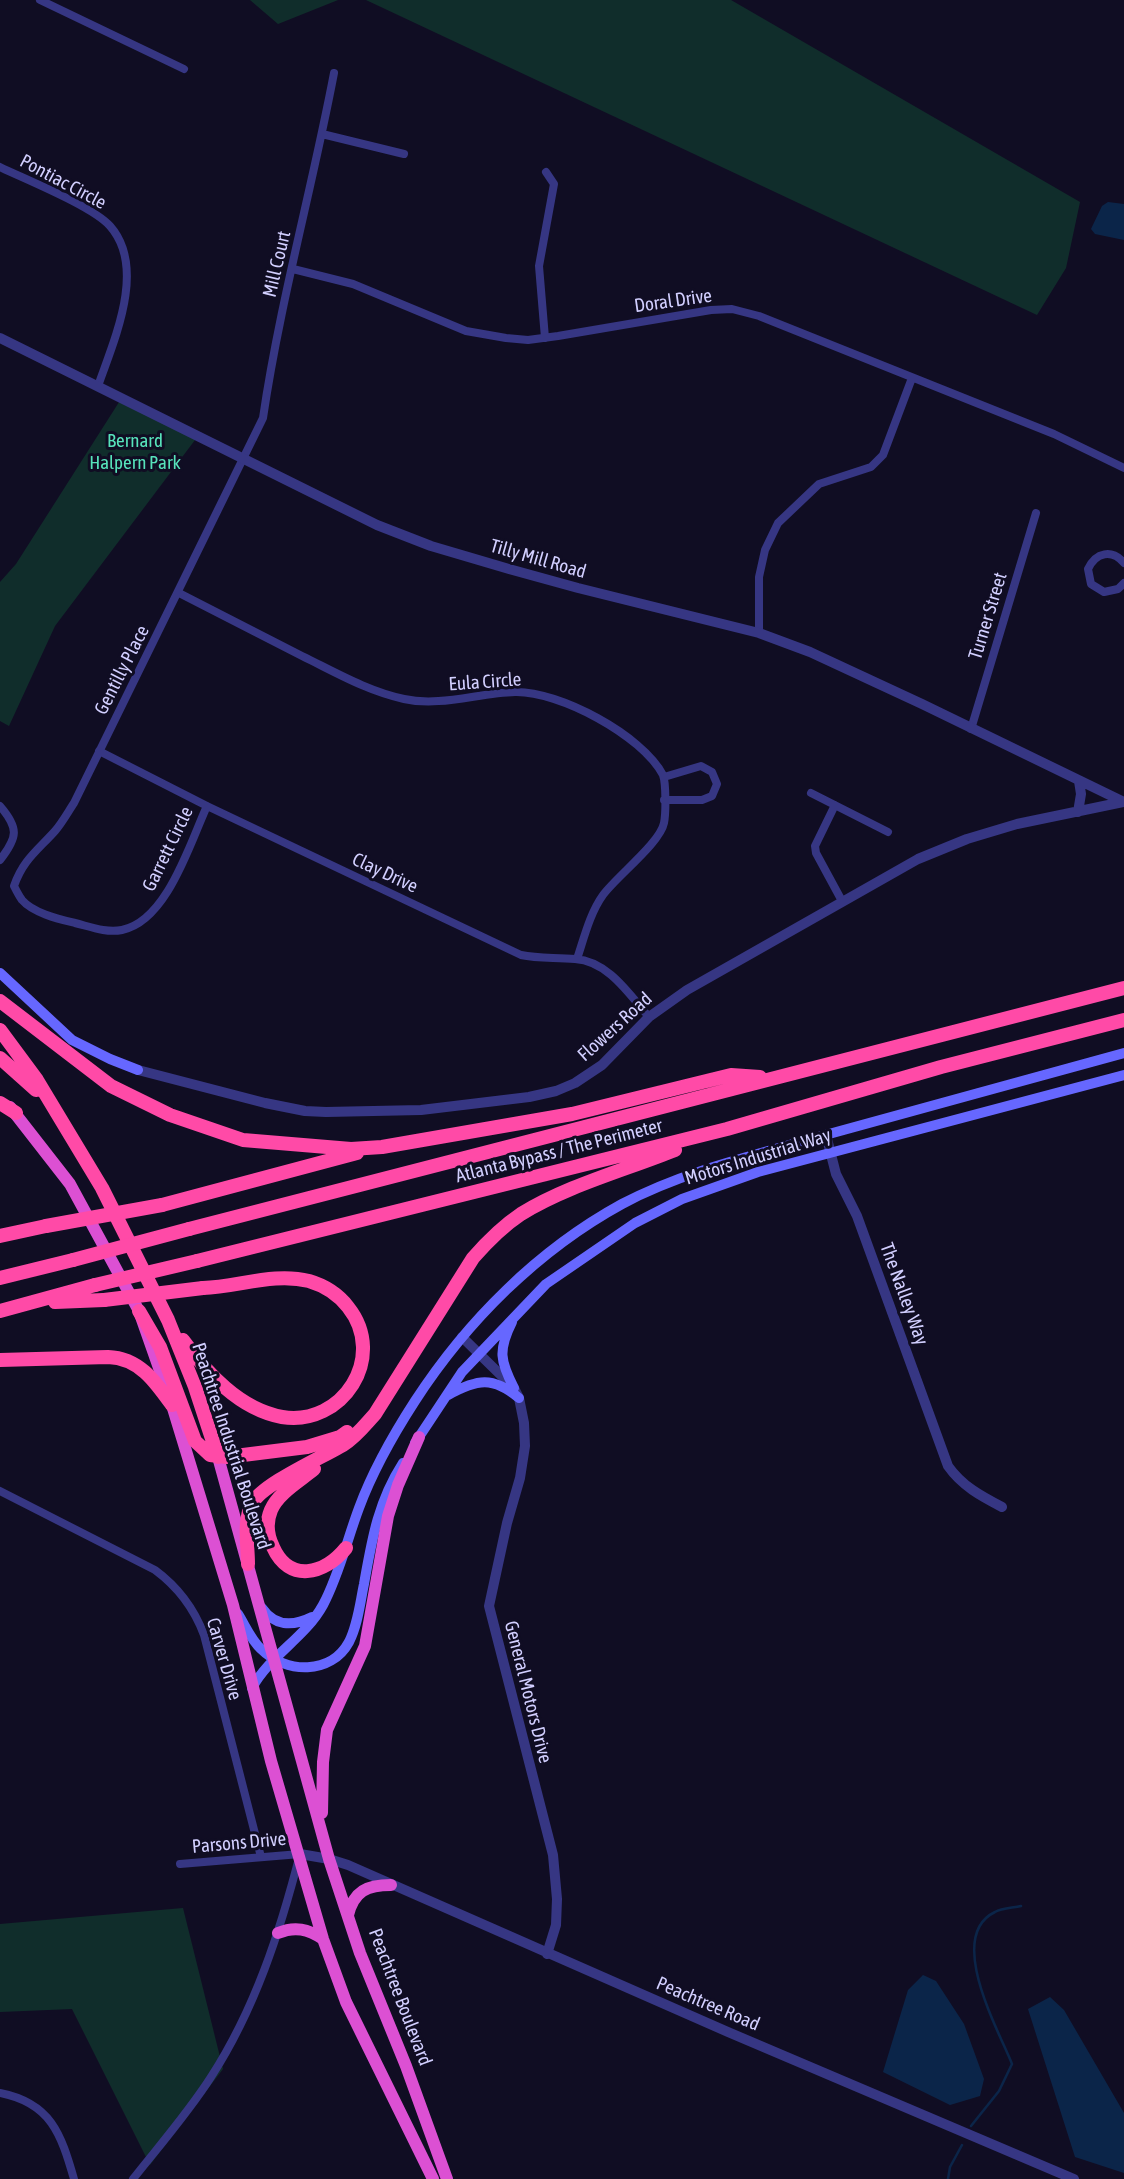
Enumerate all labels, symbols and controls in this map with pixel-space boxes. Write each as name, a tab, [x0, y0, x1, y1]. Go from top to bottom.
street label: Pontiac Circle	[16, 150, 110, 214]
street label: Mill Court	[258, 229, 296, 299]
street label: Doral Drive	[633, 284, 713, 318]
park label: Bernard Halpern Park	[89, 430, 181, 474]
street label: Tilly Mill Road	[487, 534, 589, 584]
street label: Turner Street	[964, 570, 1012, 662]
street label: Gentilly Place	[90, 622, 154, 718]
street label: Eula Circle	[448, 668, 522, 696]
street label: Garrett Circle	[138, 803, 198, 895]
street label: Clay Drive	[349, 848, 421, 898]
street label: Flowers Road	[573, 988, 657, 1066]
street label: Atlanta Bypass / The Perimeter	[453, 1114, 665, 1188]
street label: Motors Industrial Way	[682, 1124, 834, 1190]
street label: The Nalley Way	[875, 1240, 933, 1348]
street label: Peachtree Industrial Boulevard	[187, 1340, 275, 1552]
street label: Carver Drive	[201, 1615, 247, 1703]
street label: General Motors Drive	[499, 1618, 557, 1766]
street label: Parsons Drive	[191, 1828, 287, 1858]
street label: Peachtree Boulevard	[363, 1925, 437, 2069]
street label: Peachtree Road	[653, 1972, 763, 2036]

